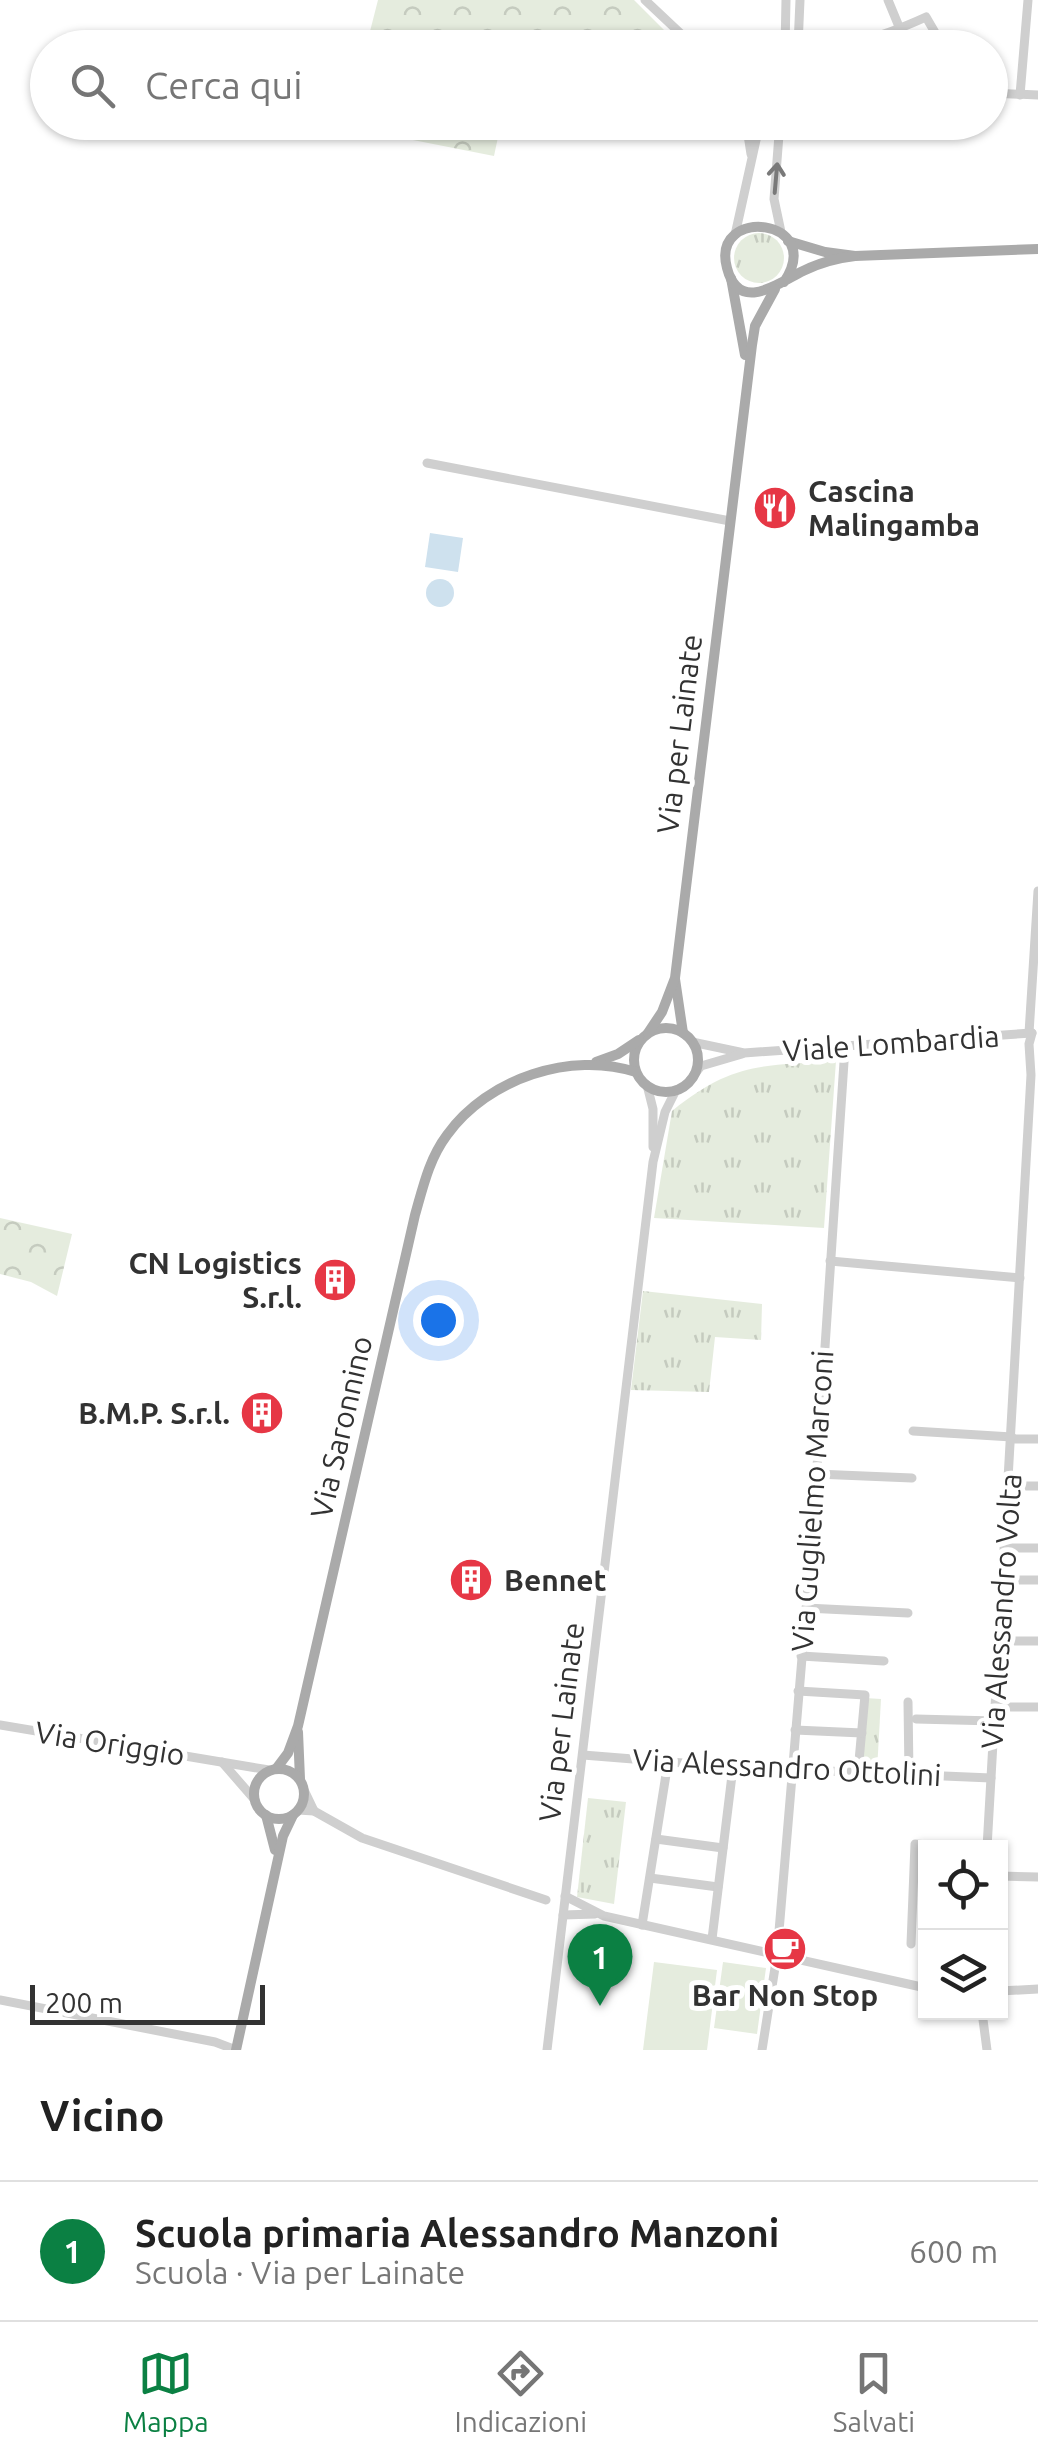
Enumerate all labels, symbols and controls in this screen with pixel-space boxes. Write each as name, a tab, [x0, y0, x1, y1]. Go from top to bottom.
search box	[30, 30, 1008, 140]
icon: search	[65, 58, 120, 113]
text: Cerca qui	[145, 64, 303, 106]
one-way arrow	[766, 162, 785, 194]
place label: Cascina Malingamba	[808, 474, 980, 542]
restaurant icon: Cascina Malingamba	[752, 485, 798, 531]
street label: Via per Lainate	[650, 632, 708, 836]
street label: Viale Lombardia	[781, 1018, 1001, 1068]
place label: CN Logistics S.r.l.	[128, 1246, 302, 1314]
building icon: CN Logistics S.r.l.	[312, 1257, 358, 1303]
your location	[413, 1295, 464, 1346]
street label: Via Saronnino	[304, 1333, 378, 1521]
street label: Via Guglielmo Marconi	[784, 1349, 840, 1653]
building icon: B.M.P. S.r.l.	[239, 1390, 285, 1436]
place label: B.M.P. S.r.l.	[78, 1396, 230, 1430]
street label: Via Alessandro Volta	[974, 1472, 1028, 1750]
building icon: Bennet	[448, 1557, 494, 1603]
place label: Bennet	[504, 1563, 607, 1597]
street label: Via per Lainate	[532, 1620, 590, 1824]
street label: Via Origgio	[33, 1714, 187, 1772]
street label: Via Alessandro Ottolini	[632, 1742, 942, 1792]
map controls	[918, 1840, 1008, 2020]
button: locate	[918, 1840, 1008, 1930]
pin: 1	[568, 1924, 632, 2006]
cafe icon: Bar Non Stop	[762, 1926, 808, 1972]
button: layers	[918, 1930, 1008, 2020]
place label: Bar Non Stop	[692, 1978, 878, 2012]
scale bar	[30, 1980, 265, 2024]
text: 200 m	[45, 1987, 123, 2018]
text: Vicino	[40, 2092, 165, 2139]
text: Scuola primaria Alessandro Manzoni	[135, 2212, 779, 2254]
text: 1	[63, 2233, 82, 2269]
text: 600 m	[909, 2233, 998, 2269]
text: Scuola · Via per Lainate	[135, 2254, 465, 2290]
tab: Mappa	[123, 2346, 209, 2437]
tab: Indicazioni	[455, 2346, 587, 2437]
tab: Salvati	[833, 2346, 915, 2437]

